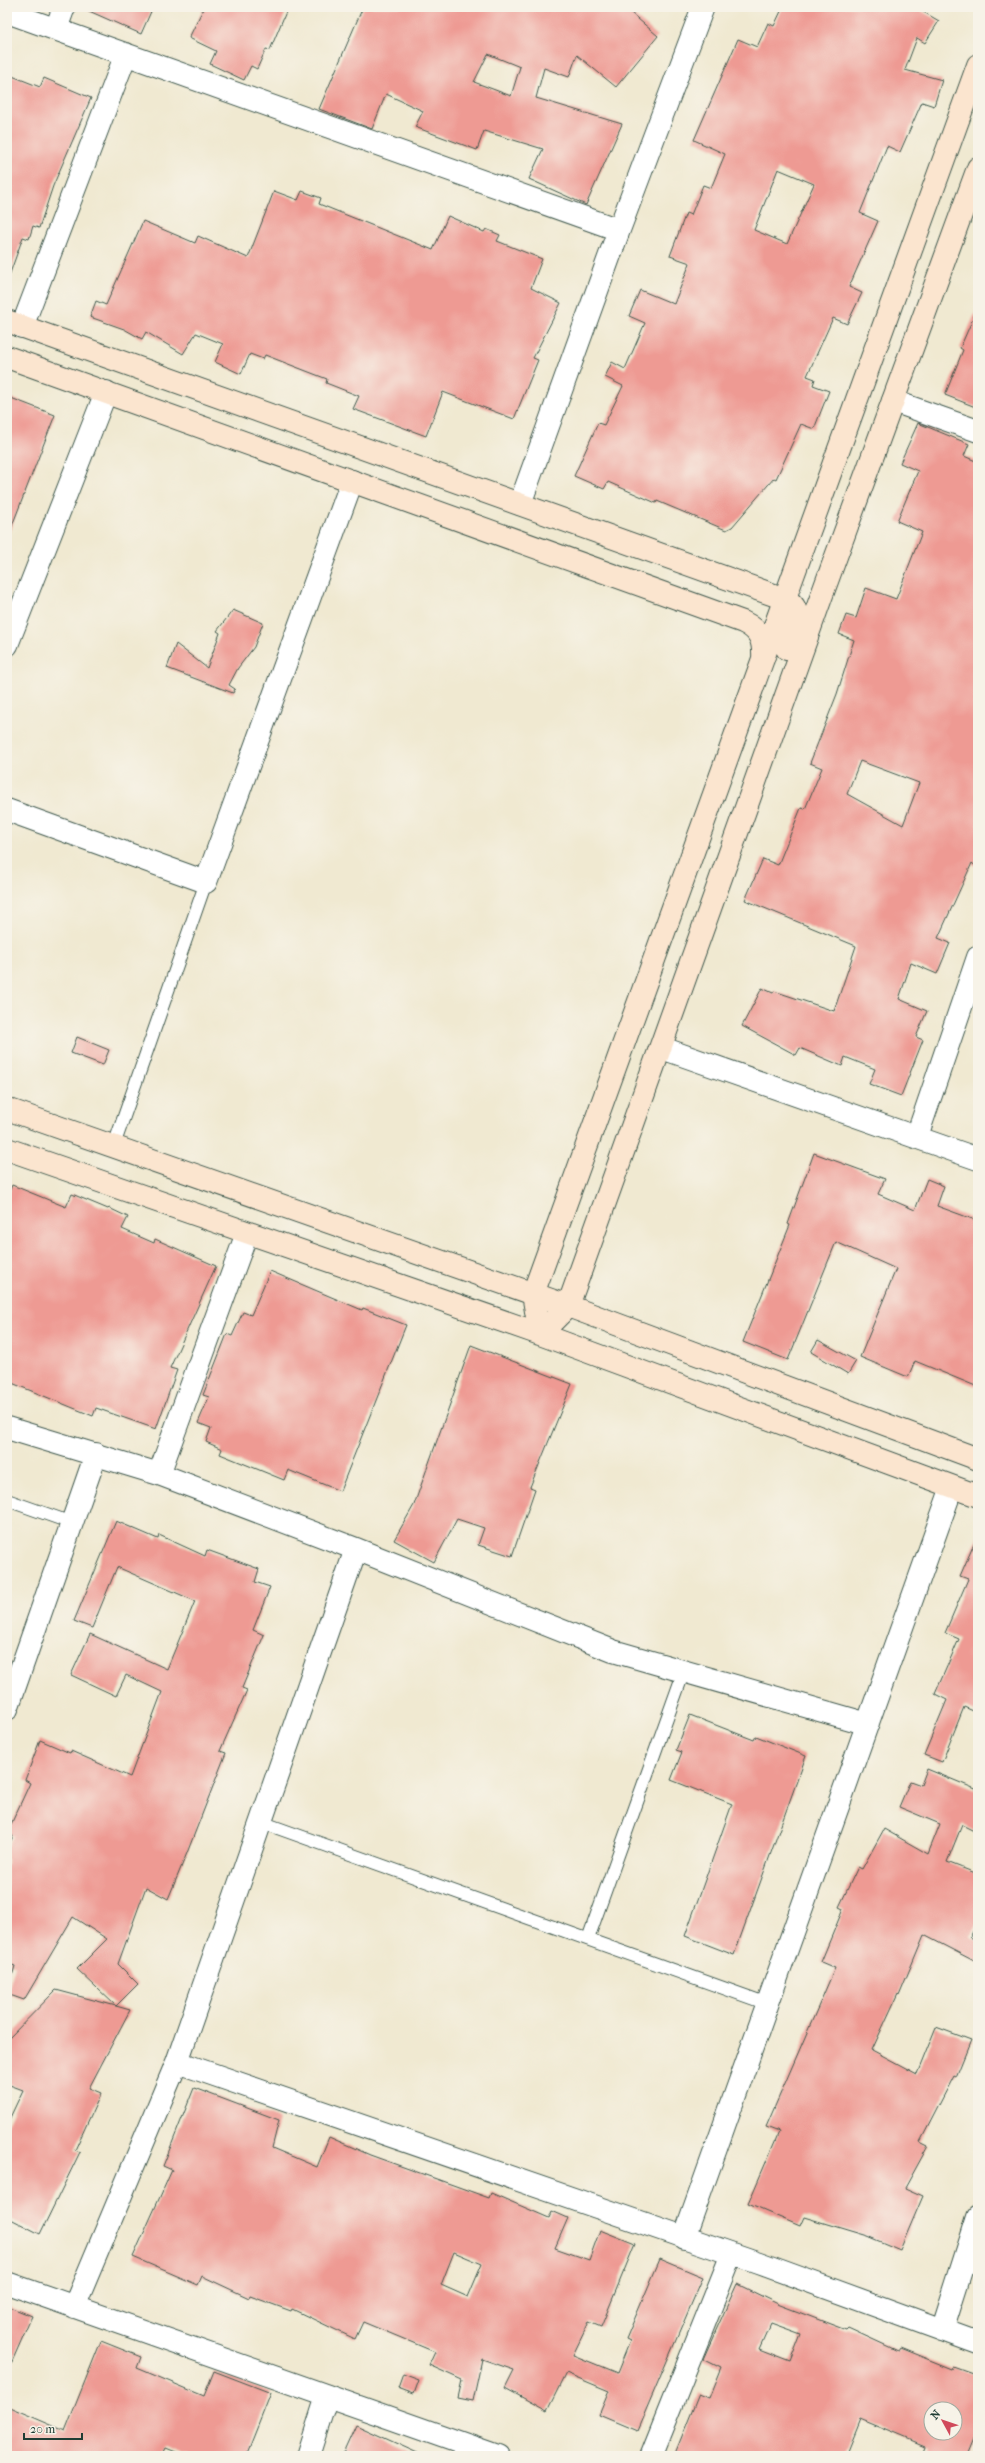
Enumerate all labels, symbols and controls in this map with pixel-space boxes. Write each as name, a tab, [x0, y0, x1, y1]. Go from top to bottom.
north arrow	[923, 2401, 963, 2441]
text: N	[928, 2407, 944, 2422]
scale bar	[24, 2415, 82, 2441]
text: 20 m	[30, 2422, 55, 2436]

